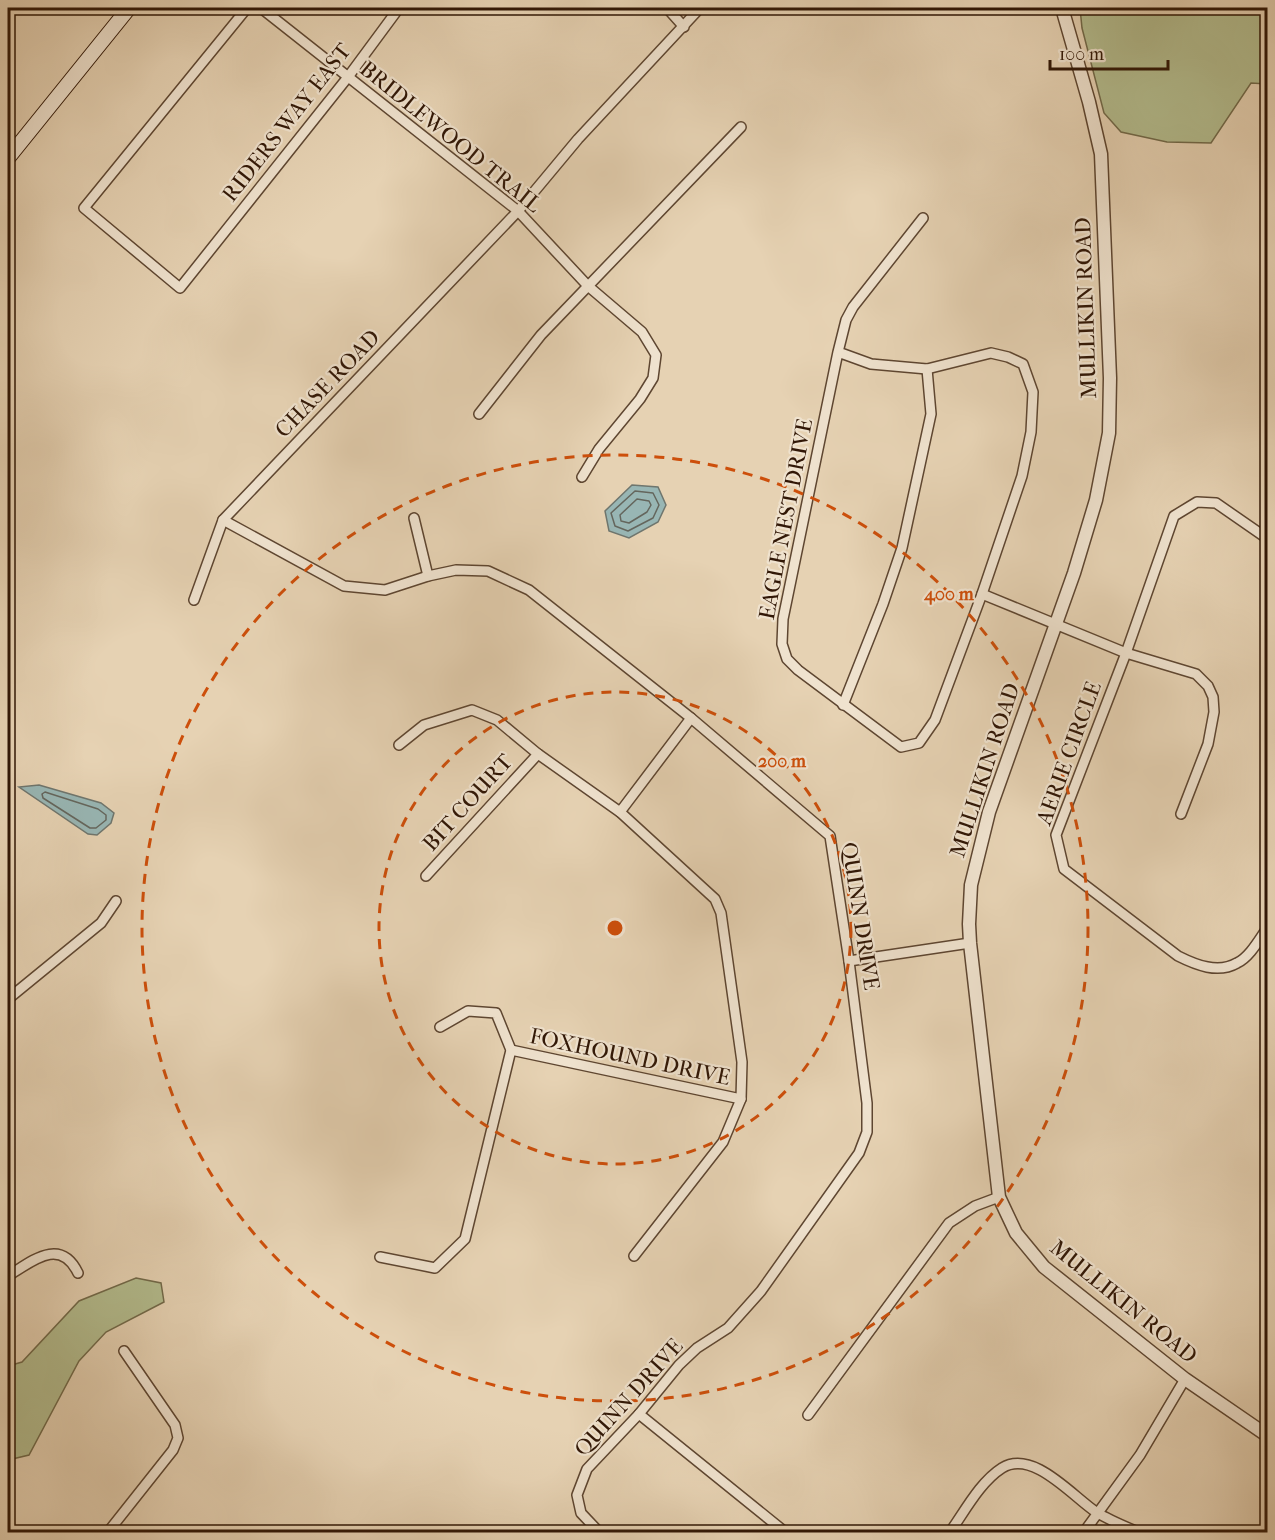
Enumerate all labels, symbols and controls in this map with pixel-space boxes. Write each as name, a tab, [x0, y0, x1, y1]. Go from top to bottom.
scale bar	[1050, 33, 1168, 71]
street label: RIDERS WAY EAST	[217, 37, 357, 207]
text: 100 m	[1059, 44, 1104, 65]
street label: BRIDLEWOOD TRAIL	[354, 56, 547, 218]
street label: MULLIKIN ROAD	[1070, 217, 1102, 399]
street label: CHASE ROAD	[270, 325, 385, 443]
street label: EAGLE NEST DRIVE	[754, 417, 818, 622]
text: 400 m	[923, 584, 975, 605]
street label: AERIE CIRCLE	[1031, 678, 1107, 829]
street label: MULLIKIN ROAD	[945, 680, 1025, 861]
street label: BIT COURT	[417, 748, 519, 857]
text: 200 m	[758, 751, 807, 772]
street label: QUINN DRIVE	[835, 840, 885, 992]
centre of rings	[605, 918, 625, 938]
street label: FOXHOUND DRIVE	[527, 1023, 732, 1091]
street label: MULLIKIN ROAD	[1045, 1235, 1202, 1369]
street label: QUINN DRIVE	[569, 1333, 688, 1462]

